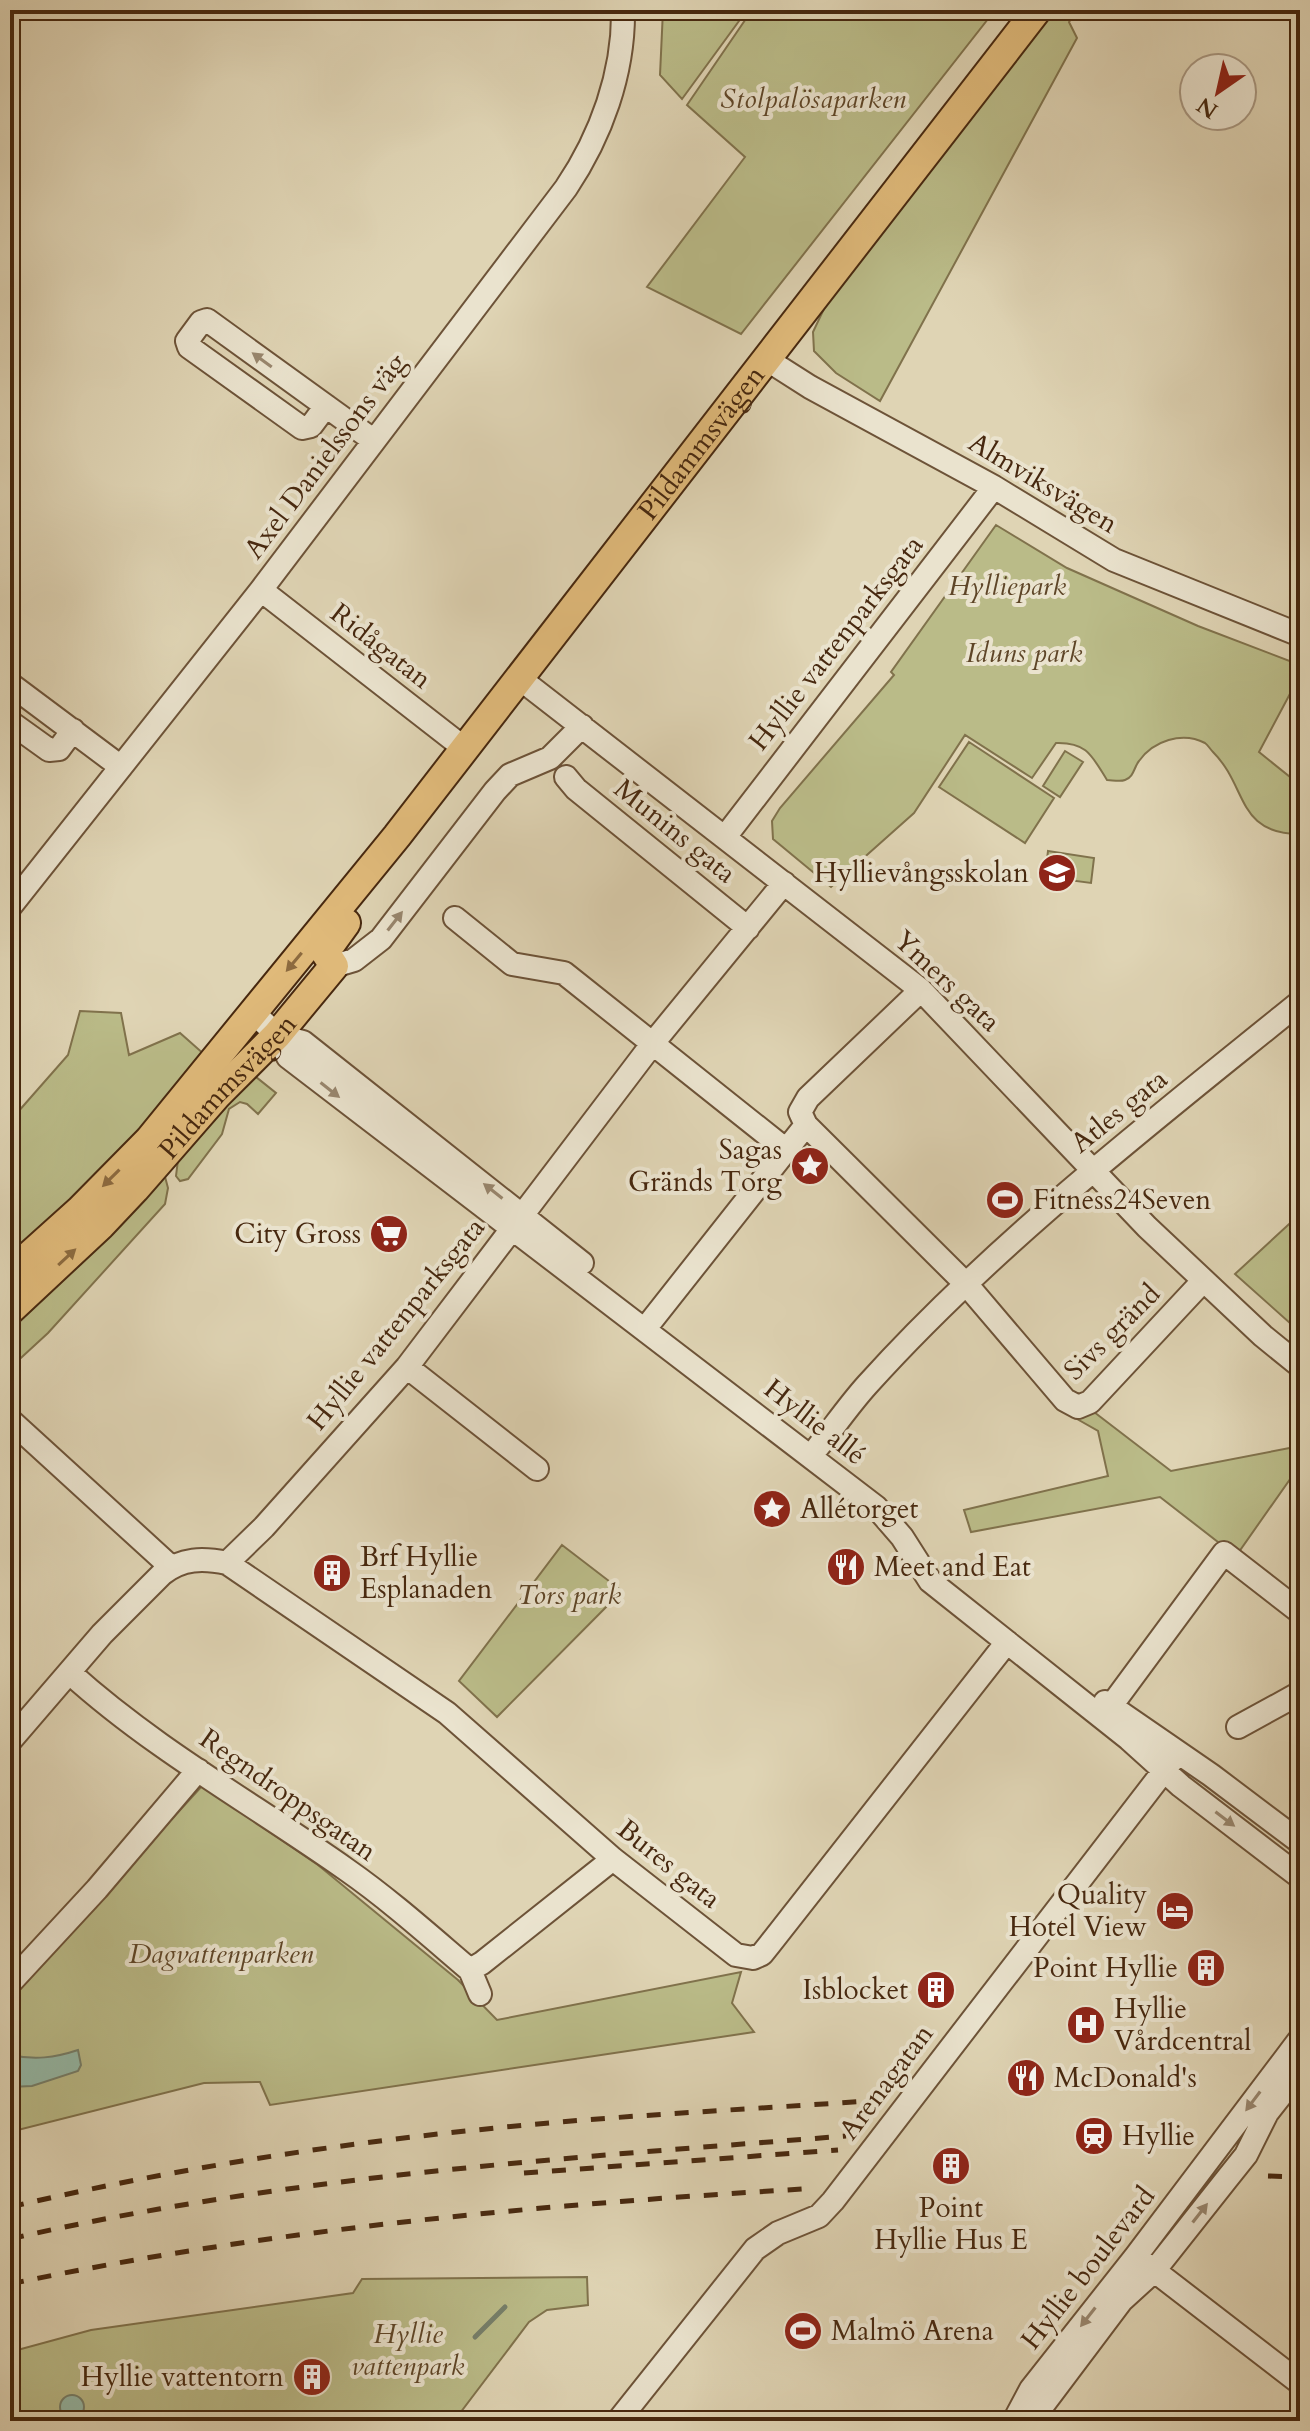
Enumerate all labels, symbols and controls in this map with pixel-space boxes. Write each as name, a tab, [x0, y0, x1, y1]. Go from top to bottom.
north arrow	[1178, 52, 1258, 132]
park label: Stolpalösaparken	[720, 80, 906, 118]
text: N	[1191, 90, 1224, 126]
street label: Axel Danielssons väg	[235, 345, 415, 567]
one-way arrow	[252, 353, 273, 369]
street label: Pildammsvägen	[629, 358, 774, 528]
street label: Almviksvägen	[961, 423, 1125, 543]
street label: Hyllie vattenparksgata	[740, 528, 932, 758]
park label: Hylliepark	[948, 567, 1066, 605]
street label: Ridågatan	[322, 594, 440, 698]
park label: Iduns park	[966, 634, 1082, 672]
street label: Munins gata	[606, 770, 744, 892]
school or university icon: Hyllievångsskolan	[1036, 852, 1078, 894]
place label: Hyllievångsskolan	[814, 854, 1029, 892]
one-way arrow	[386, 911, 402, 931]
street label: Ymers gata	[885, 922, 1009, 1040]
one-way arrow	[286, 951, 303, 971]
street label: Pildammsvägen	[150, 1006, 305, 1168]
street label: Atles gata	[1063, 1060, 1175, 1162]
one-way arrow	[320, 1081, 340, 1097]
place label: Sagas Gränds Torg	[628, 1131, 782, 1201]
place icon: Sagas Gränds Torg	[789, 1145, 831, 1187]
one-way arrow	[102, 1168, 121, 1187]
sports icon: Fitness24Seven	[984, 1179, 1026, 1221]
place label: Fitness24Seven	[1033, 1181, 1211, 1219]
one-way arrow	[483, 1183, 503, 1200]
street label: Hyllie vattenparksgata	[298, 1210, 494, 1438]
supermarket icon: City Gross	[368, 1213, 410, 1255]
place label: City Gross	[234, 1215, 361, 1253]
one-way arrow	[57, 1248, 76, 1267]
street label: Sivs gränd	[1055, 1275, 1169, 1389]
street label: Hyllie allé	[756, 1370, 874, 1474]
place icon: Allétorget	[751, 1488, 793, 1530]
place label: Allétorget	[800, 1490, 918, 1528]
place label: Brf Hyllie Esplanaden	[360, 1538, 492, 1608]
restaurant icon: Meet and Eat	[825, 1546, 867, 1588]
place label: Meet and Eat	[874, 1548, 1031, 1586]
building icon: Brf Hyllie Esplanaden	[311, 1552, 353, 1594]
park label: Tors park	[517, 1576, 621, 1614]
street label: Regndroppsgatan	[192, 1720, 384, 1870]
street label: Bures gata	[609, 1811, 729, 1917]
one-way arrow	[1215, 1811, 1235, 1827]
place label: Quality Hotel View	[1009, 1876, 1148, 1946]
hotel icon: Quality Hotel View	[1154, 1890, 1196, 1932]
park label: Dagvattenparken	[129, 1935, 314, 1973]
building icon: Point Hyllie	[1185, 1947, 1227, 1989]
place label: Point Hyllie	[1033, 1949, 1178, 1987]
building icon: Isblocket	[915, 1969, 957, 2011]
place label: Isblocket	[802, 1971, 908, 2009]
place label: Hyllie Vårdcentral	[1114, 1990, 1251, 2060]
hospital icon: Hyllie Vårdcentral	[1065, 2004, 1107, 2046]
street label: Arenagatan	[830, 2016, 942, 2148]
restaurant icon: McDonald's	[1005, 2057, 1047, 2099]
place label: McDonald's	[1054, 2059, 1197, 2097]
one-way arrow	[1245, 2091, 1261, 2111]
station icon: Hyllie	[1073, 2115, 1115, 2157]
place label: Hyllie	[1122, 2117, 1195, 2155]
building icon: Point Hyllie Hus E	[930, 2145, 972, 2187]
street label: Hyllie boulevard	[1012, 2178, 1164, 2357]
place label: Point Hyllie Hus E	[874, 2189, 1028, 2259]
one-way arrow	[1192, 2203, 1208, 2223]
one-way arrow	[1080, 2307, 1096, 2327]
sports icon: Malmö Arena	[782, 2310, 824, 2352]
place label: Malmö Arena	[831, 2312, 994, 2350]
park label: Hyllie vattenpark	[352, 2315, 465, 2385]
building icon: Hyllie vattentorn	[291, 2356, 333, 2398]
place label: Hyllie vattentorn	[81, 2358, 284, 2396]

